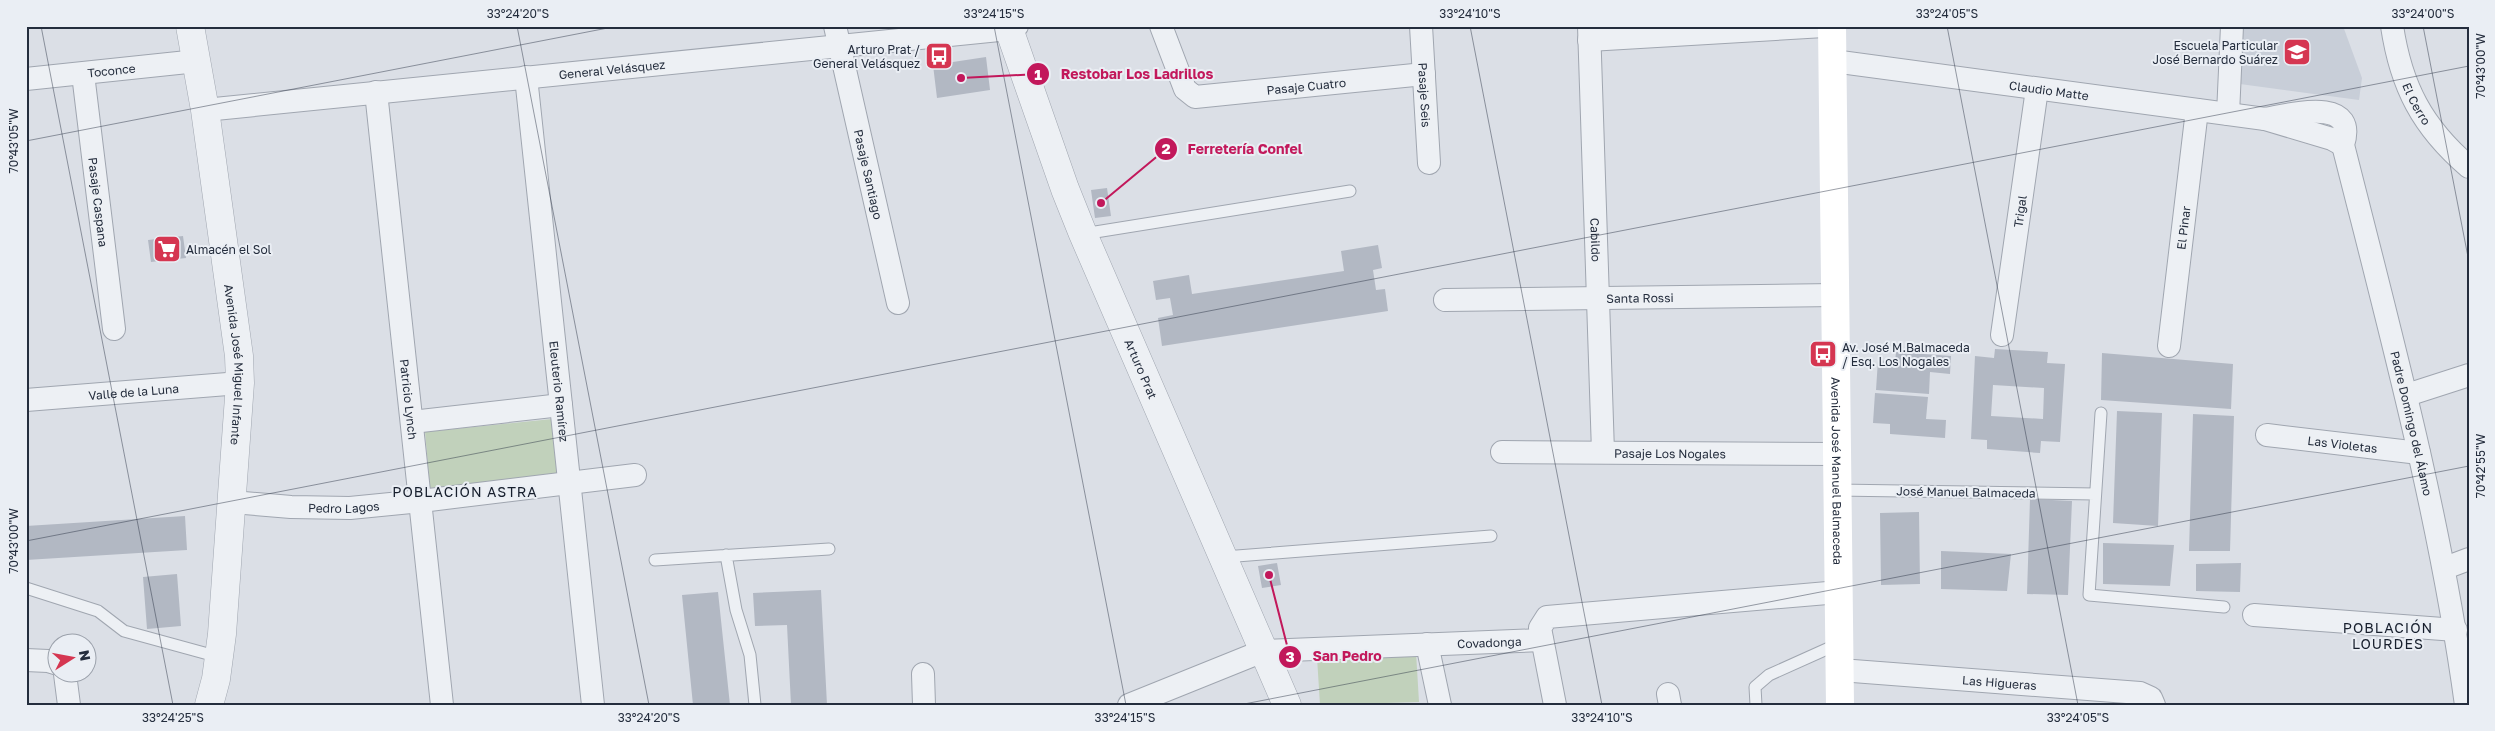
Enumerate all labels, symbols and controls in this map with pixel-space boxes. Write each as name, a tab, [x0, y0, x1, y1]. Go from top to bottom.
text: 33°24'20"S	[487, 6, 550, 21]
text: 33°24'15"S	[964, 6, 1025, 21]
text: 33°24'10"S	[1439, 6, 1501, 21]
text: 33°24'05"S	[1916, 6, 1979, 21]
text: 33°24'00"S	[2392, 6, 2455, 21]
text: 70°43'00"W	[2473, 33, 2488, 99]
school or university icon: Escuela Particular José Bernardo Suárez	[2282, 37, 2312, 67]
place label: Escuela Particular José Bernardo Suárez	[2152, 38, 2278, 67]
bus stop icon: Arturo Prat / General Velásquez	[924, 41, 954, 71]
place label: Arturo Prat / General Velásquez	[813, 42, 920, 71]
street label: General Velásquez	[558, 56, 666, 82]
street label: Toconce	[87, 60, 136, 80]
callout: Restobar Los Ladrillos	[1026, 60, 1223, 89]
street label: Pasaje Seis	[1416, 62, 1434, 128]
text: 1	[1034, 65, 1042, 83]
text: Restobar Los Ladrillos	[1061, 65, 1213, 82]
street label: Pasaje Cuatro	[1266, 74, 1347, 97]
street label: Claudio Matte	[2008, 77, 2090, 103]
street label: El Cerro	[2400, 80, 2434, 128]
text: 70°43'05"W	[6, 108, 21, 174]
street label: Pasaje Santiago	[851, 128, 886, 221]
callout: Ferretería Confel	[1153, 134, 1313, 163]
text: 2	[1161, 139, 1171, 157]
text: Ferretería Confel	[1188, 140, 1303, 157]
street label: Pasaje Caspana	[86, 156, 111, 248]
street label: Trigal	[2010, 194, 2029, 228]
street label: El Pinar	[2173, 205, 2193, 251]
street label: Cabildo	[1588, 218, 1604, 262]
supermarket icon: Almacén el Sol	[152, 234, 182, 264]
place label: Almacén el Sol	[186, 242, 272, 257]
street label: Avenida José Miguel Infante	[222, 283, 247, 446]
street label: Santa Rossi	[1606, 290, 1674, 305]
street label: Arturo Prat	[1122, 337, 1161, 401]
bus stop icon: Av. José M.Balmaceda / Esq. Los Nogales	[1808, 339, 1838, 369]
street label: Eleuterio Ramírez	[547, 340, 572, 442]
place label: Av. José M.Balmaceda / Esq. Los Nogales	[1842, 340, 1970, 369]
street label: Padre Domingo del Álamo	[2388, 349, 2436, 497]
street label: Patricio Lynch	[397, 358, 421, 440]
street label: Avenida José Manuel Balmaceda	[1829, 377, 1846, 565]
street label: Valle de la Luna	[88, 380, 179, 403]
street label: Las Violetas	[2307, 432, 2378, 456]
text: 70°42'55"W	[2473, 433, 2488, 498]
street label: Pasaje Los Nogales	[1614, 445, 1726, 461]
district label: POBLACIÓN ASTRA	[392, 483, 538, 500]
street label: José Manuel Balmaceda	[1896, 483, 2036, 501]
street label: Pedro Lagos	[308, 498, 380, 516]
text: 70°43'00"W	[6, 508, 21, 574]
district label: POBLACIÓN LOURDES	[2343, 619, 2433, 652]
street label: Covadonga	[1457, 633, 1522, 651]
north arrow	[48, 634, 98, 684]
callout: San Pedro	[1277, 642, 1391, 671]
text: 3	[1285, 647, 1295, 665]
text: San Pedro	[1312, 647, 1382, 664]
text: N	[76, 649, 95, 662]
street label: Las Higueras	[1962, 672, 2037, 693]
text: 33°24'25"S	[142, 710, 204, 725]
text: 33°24'20"S	[618, 710, 681, 725]
text: 33°24'15"S	[1095, 710, 1156, 725]
text: 33°24'10"S	[1571, 710, 1633, 725]
text: 33°24'05"S	[2047, 710, 2110, 725]

